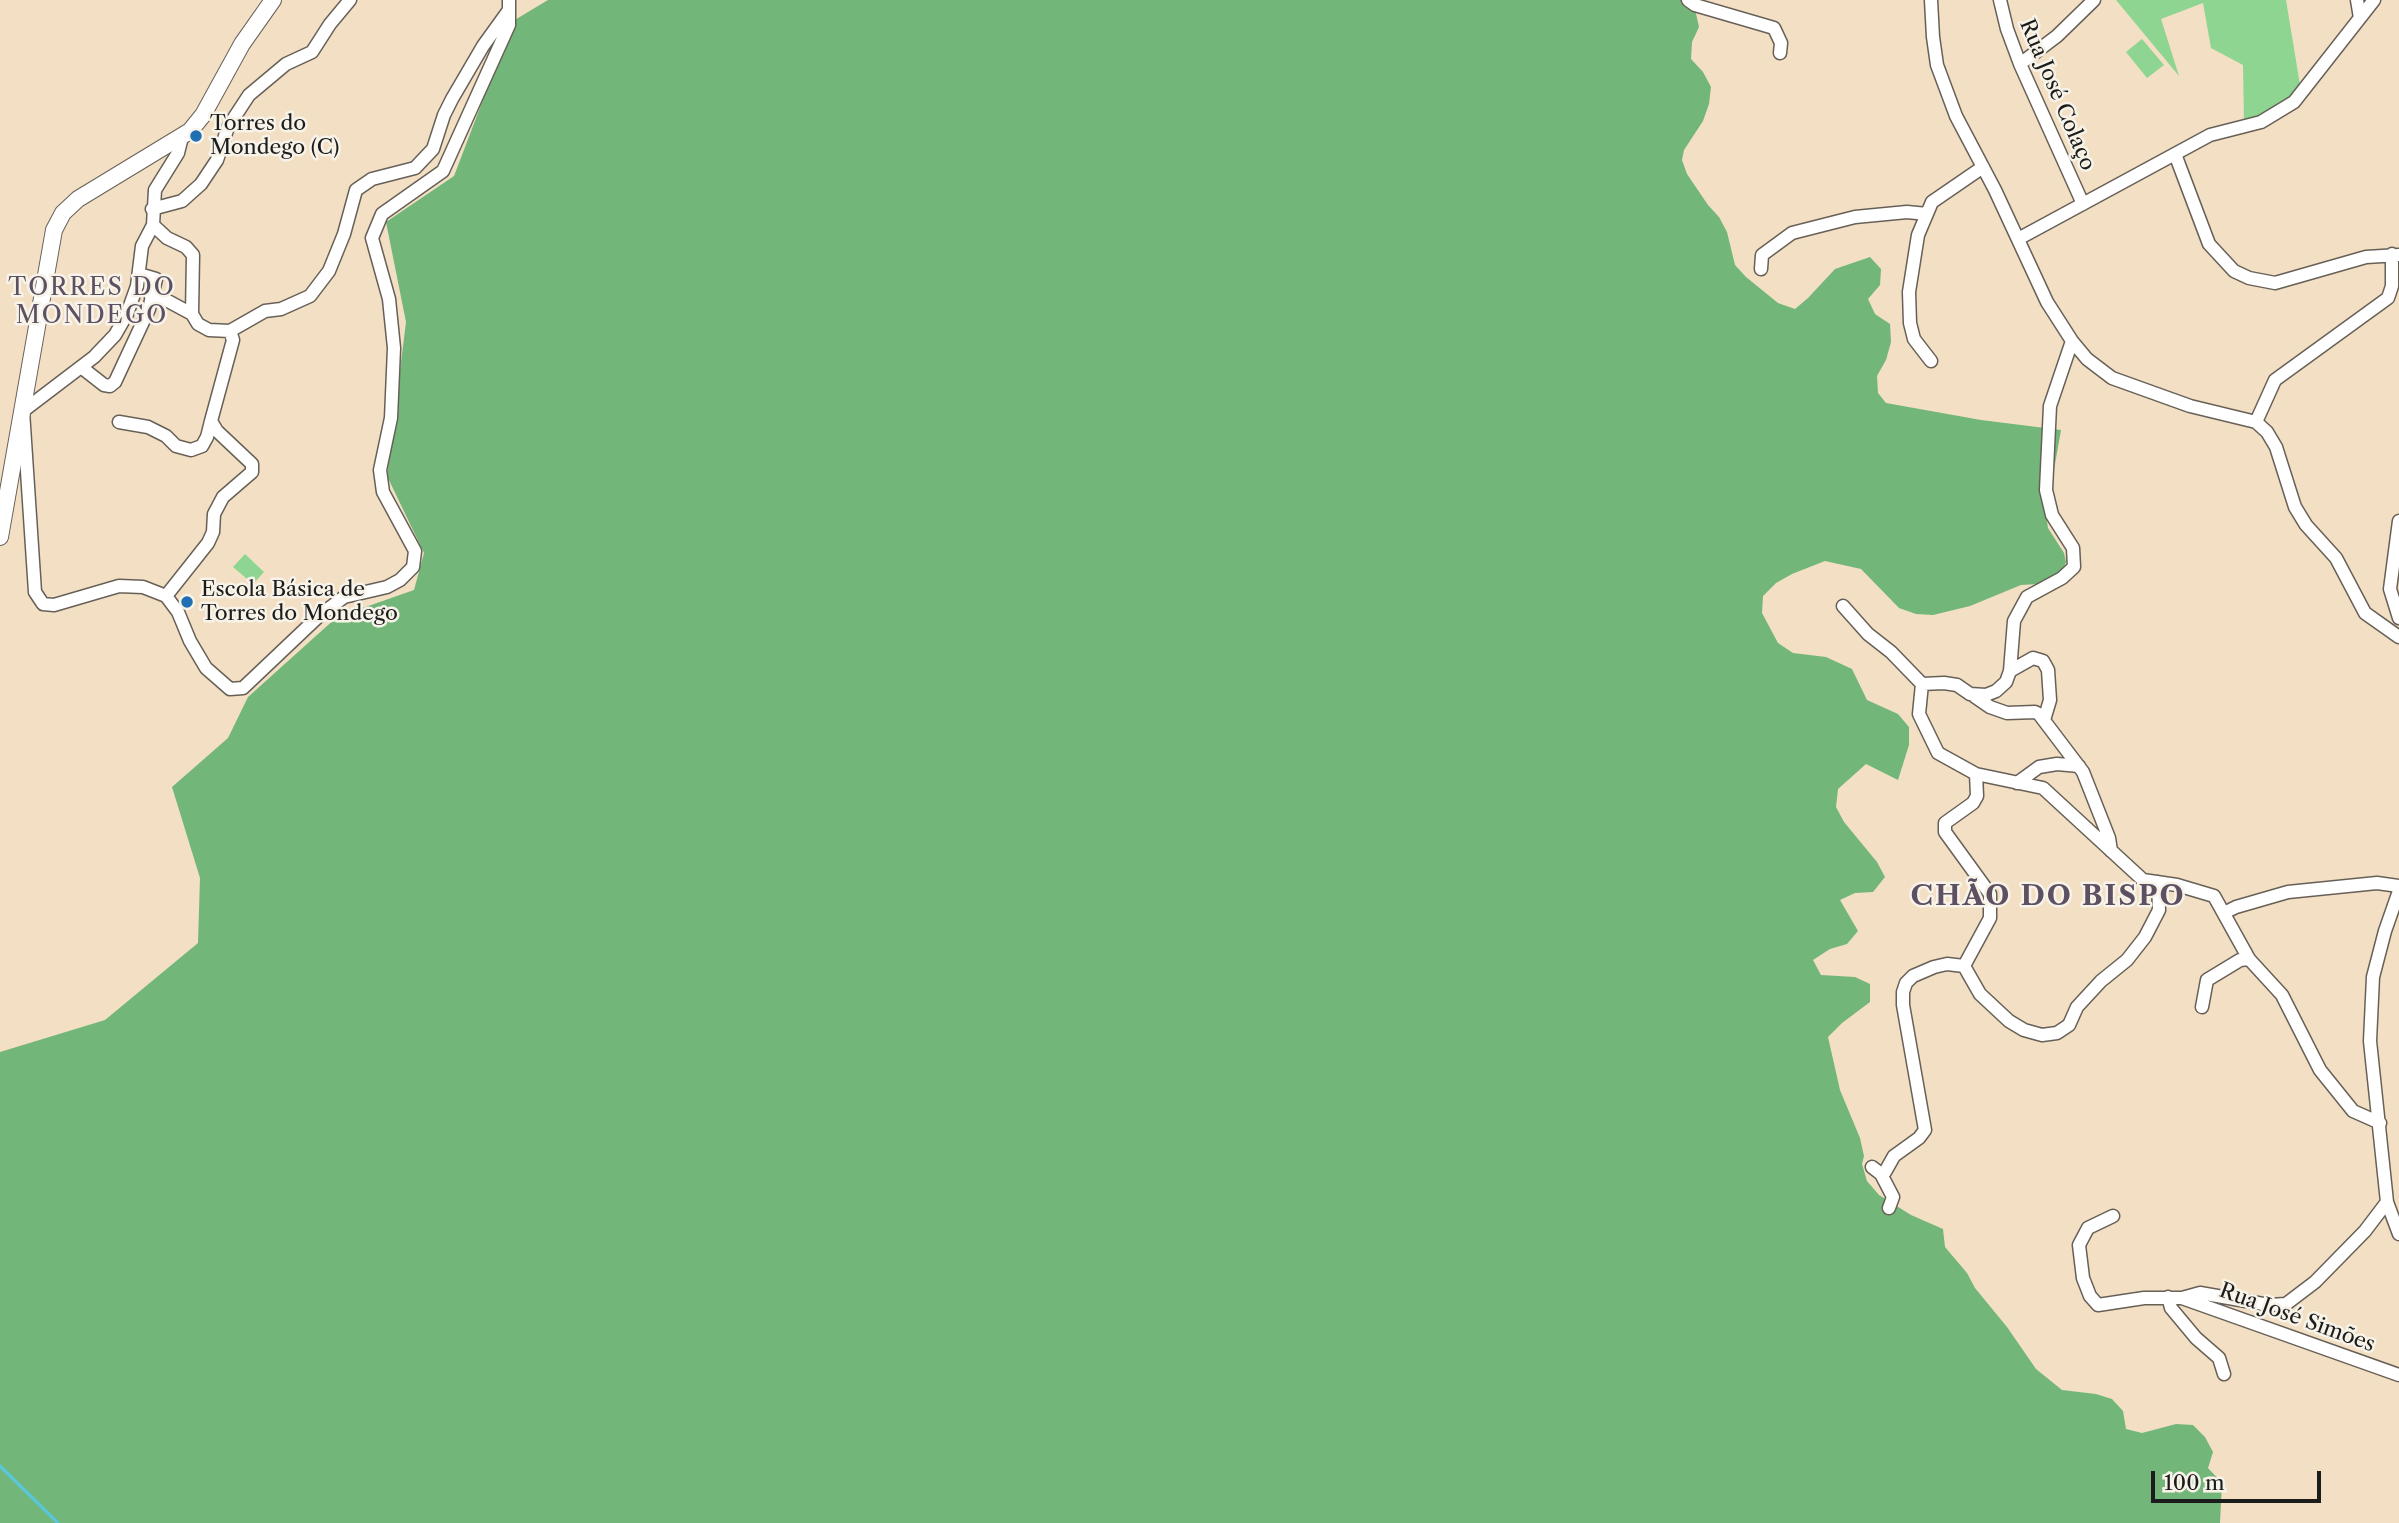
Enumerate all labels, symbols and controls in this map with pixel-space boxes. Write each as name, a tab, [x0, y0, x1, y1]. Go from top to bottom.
street label: Rua José Colaço	[2014, 16, 2100, 174]
place label: Torres do Mondego (C)	[210, 111, 339, 161]
marker: Torres do Mondego (C)	[188, 128, 204, 144]
district label: TORRES DO MONDEGO	[9, 274, 175, 330]
place label: Escola Básica de Torres do Mondego	[201, 577, 398, 627]
marker: Escola Básica de Torres do Mondego	[179, 594, 195, 610]
district label: CHÃO DO BISPO	[1912, 880, 2184, 914]
street label: Rua José Simões	[2216, 1278, 2378, 1358]
scale bar	[2154, 1456, 2324, 1500]
text: 100 m	[2164, 1470, 2225, 1495]

